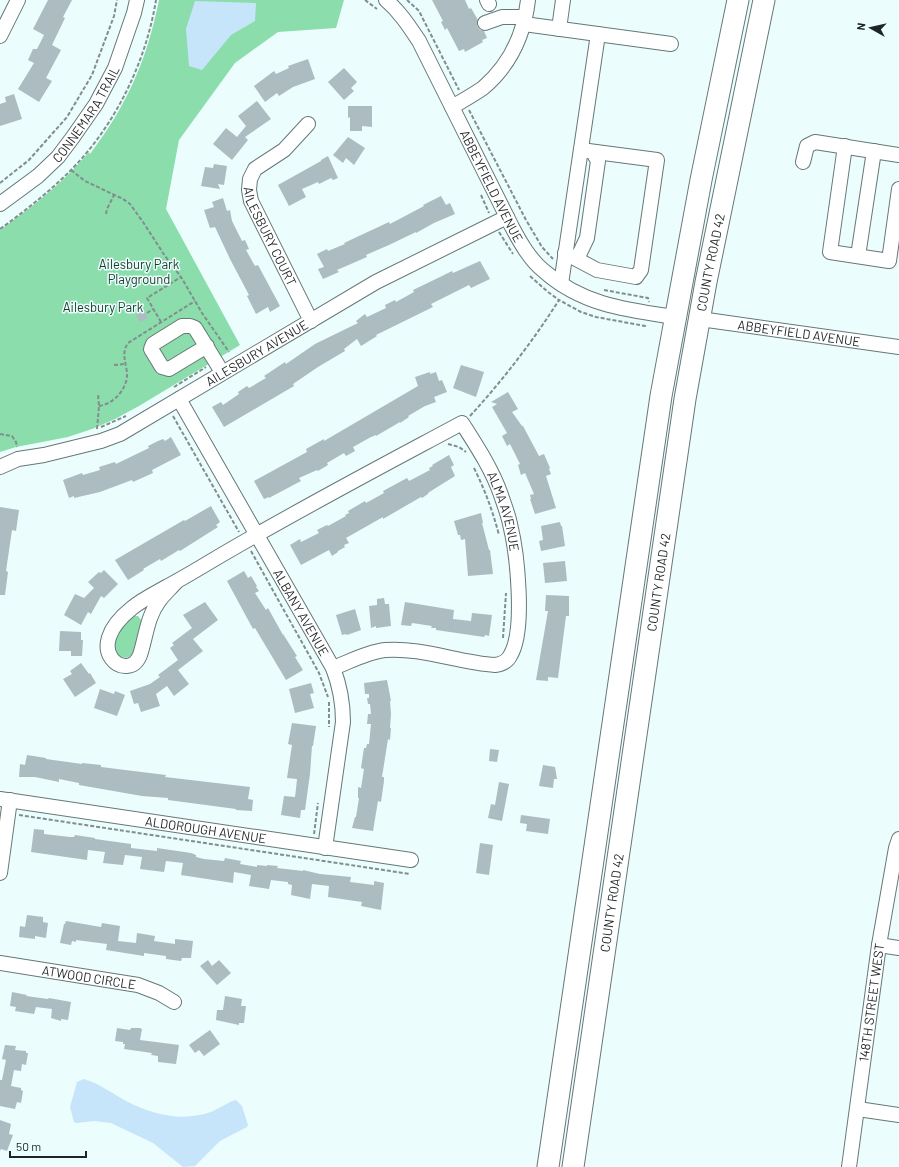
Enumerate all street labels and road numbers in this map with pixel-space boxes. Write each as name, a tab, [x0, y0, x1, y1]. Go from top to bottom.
street label: CONNEMARA TRAIL	[49, 63, 123, 166]
street label: ABBEYFIELD AVENUE	[457, 127, 527, 245]
street label: AILESBURY COURT	[241, 185, 300, 288]
street label: COUNTY ROAD 42	[693, 212, 728, 313]
street label: AILESBURY AVENUE	[203, 316, 311, 389]
street label: ABBEYFIELD AVENUE	[737, 316, 862, 349]
street label: ALMA AVENUE	[484, 469, 523, 552]
street label: COUNTY ROAD 42	[643, 532, 673, 633]
street label: ALBANY AVENUE	[270, 566, 332, 659]
street label: ALDOROUGH AVENUE	[144, 813, 268, 846]
street label: COUNTY ROAD 42	[596, 852, 627, 953]
street label: 148TH STREET WEST	[855, 942, 887, 1063]
street label: ATWOOD CIRCLE	[41, 962, 137, 993]

